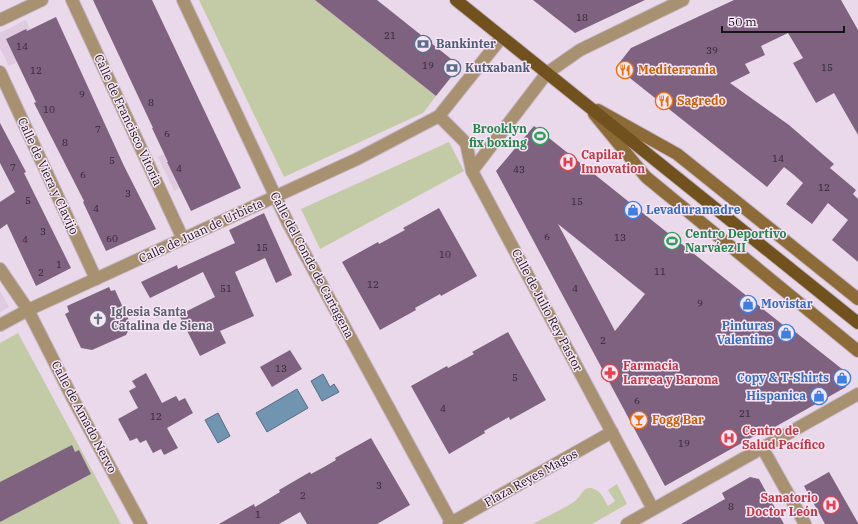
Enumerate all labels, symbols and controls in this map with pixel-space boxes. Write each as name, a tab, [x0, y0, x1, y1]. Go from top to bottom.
scale bar	[722, 8, 844, 34]
house number: 18	[576, 11, 588, 24]
text: 50 m	[728, 14, 757, 29]
house number: 21	[384, 29, 396, 42]
bank icon: Bankinter	[413, 34, 433, 54]
place label: Bankinter	[436, 36, 496, 51]
house number: 14	[16, 40, 28, 53]
house number: 39	[706, 44, 718, 57]
street label: Calle de Francisco Vitoria	[91, 52, 166, 188]
bank icon: Kutxabank	[442, 58, 462, 78]
house number: 19	[422, 59, 434, 72]
place label: Kutxabank	[465, 60, 530, 75]
restaurant icon: Mediterrania	[615, 60, 635, 80]
house number: 15	[821, 61, 833, 74]
place label: Mediterrania	[638, 62, 716, 77]
house number: 12	[30, 64, 42, 77]
house number: 9	[79, 88, 85, 101]
restaurant icon: Sagredo	[654, 91, 674, 111]
place label: Sagredo	[677, 93, 726, 108]
house number: 8	[148, 96, 154, 109]
house number: 10	[43, 103, 55, 116]
street label: Calle de Viera y Clavijo	[15, 115, 82, 237]
place label: Brooklyn fix boxing	[469, 121, 527, 150]
house number: 7	[95, 123, 101, 136]
sports icon: Brooklyn fix boxing	[530, 126, 550, 146]
house number: 6	[164, 127, 170, 140]
house number: 8	[62, 136, 68, 149]
place label: Capilar Innovation	[581, 147, 645, 176]
hospital icon: Capilar Innovation	[558, 152, 578, 172]
house number: 14	[772, 152, 784, 165]
house number: 5	[109, 154, 115, 167]
house number: 7	[10, 161, 16, 174]
house number: 4	[176, 162, 182, 175]
house number: 43	[513, 163, 525, 176]
house number: 6	[80, 168, 86, 181]
house number: 12	[818, 181, 830, 194]
house number: 3	[125, 187, 131, 200]
street label: Calle del Conde de Cartagena	[267, 189, 358, 341]
house number: 5	[25, 194, 31, 207]
street label: Calle de Juan de Urbieta	[136, 195, 266, 266]
house number: 15	[571, 195, 583, 208]
shop icon: Levaduramadre	[623, 200, 643, 220]
house number: 4	[93, 202, 99, 215]
place label: Levaduramadre	[646, 202, 741, 217]
house number: 3	[40, 225, 46, 238]
place label: Centro Deportivo Narváez II	[685, 226, 787, 255]
house number: 6	[544, 230, 550, 243]
house number: 13	[614, 231, 626, 244]
sports icon: Centro Deportivo Narváez II	[662, 231, 682, 251]
house number: 60	[106, 232, 118, 245]
house number: 4	[22, 233, 28, 246]
house number: 15	[256, 241, 268, 254]
street label: Calle de Julio Rey Pastor	[509, 246, 586, 374]
house number: 10	[439, 248, 451, 261]
house number: 1	[56, 258, 62, 271]
house number: 11	[654, 265, 666, 278]
house number: 2	[38, 266, 44, 279]
house number: 12	[367, 278, 379, 291]
house number: 51	[220, 282, 232, 295]
house number: 4	[572, 282, 578, 295]
shop icon: Movistar	[738, 294, 758, 314]
place label: Movistar	[761, 296, 813, 311]
house number: 9	[697, 297, 703, 310]
place label: Iglesia Santa Catalina de Siena	[111, 304, 213, 333]
church icon: Iglesia Santa Catalina de Siena	[88, 309, 108, 329]
place label: Pinturas Valentine	[717, 318, 773, 347]
shop icon: Pinturas Valentine	[776, 323, 796, 343]
house number: 2	[600, 334, 606, 347]
street label: Calle de Amado Nervo	[49, 358, 120, 476]
place label: Farmacia Larrea y Barona	[623, 358, 719, 387]
house number: 13	[275, 362, 287, 375]
pharmacy icon: Farmacia Larrea y Barona	[600, 363, 620, 383]
shop icon: Copy & T-Shirts	[832, 368, 852, 388]
place label: Copy & T-Shirts	[737, 370, 829, 385]
house number: 5	[512, 371, 518, 384]
shop icon: Hispanica	[809, 386, 829, 406]
place label: Hispanica	[746, 388, 806, 403]
house number: 6	[634, 394, 640, 407]
house number: 4	[440, 402, 446, 415]
house number: 21	[739, 407, 751, 420]
house number: 12	[150, 410, 162, 423]
bar icon: Fogg Bar	[629, 410, 649, 430]
place label: Fogg Bar	[652, 412, 704, 427]
place label: Centro de Salud Pacífico	[742, 423, 825, 452]
hospital icon: Centro de Salud Pacífico	[719, 428, 739, 448]
house number: 19	[678, 437, 690, 450]
street label: Plaza Reyes Magos	[481, 446, 580, 510]
house number: 3	[376, 479, 382, 492]
house number: 2	[300, 489, 306, 502]
place label: Sanatorio Doctor León	[746, 490, 818, 519]
hospital icon: Sanatorio Doctor León	[821, 495, 841, 515]
house number: 8	[728, 500, 734, 513]
house number: 1	[255, 508, 261, 521]

